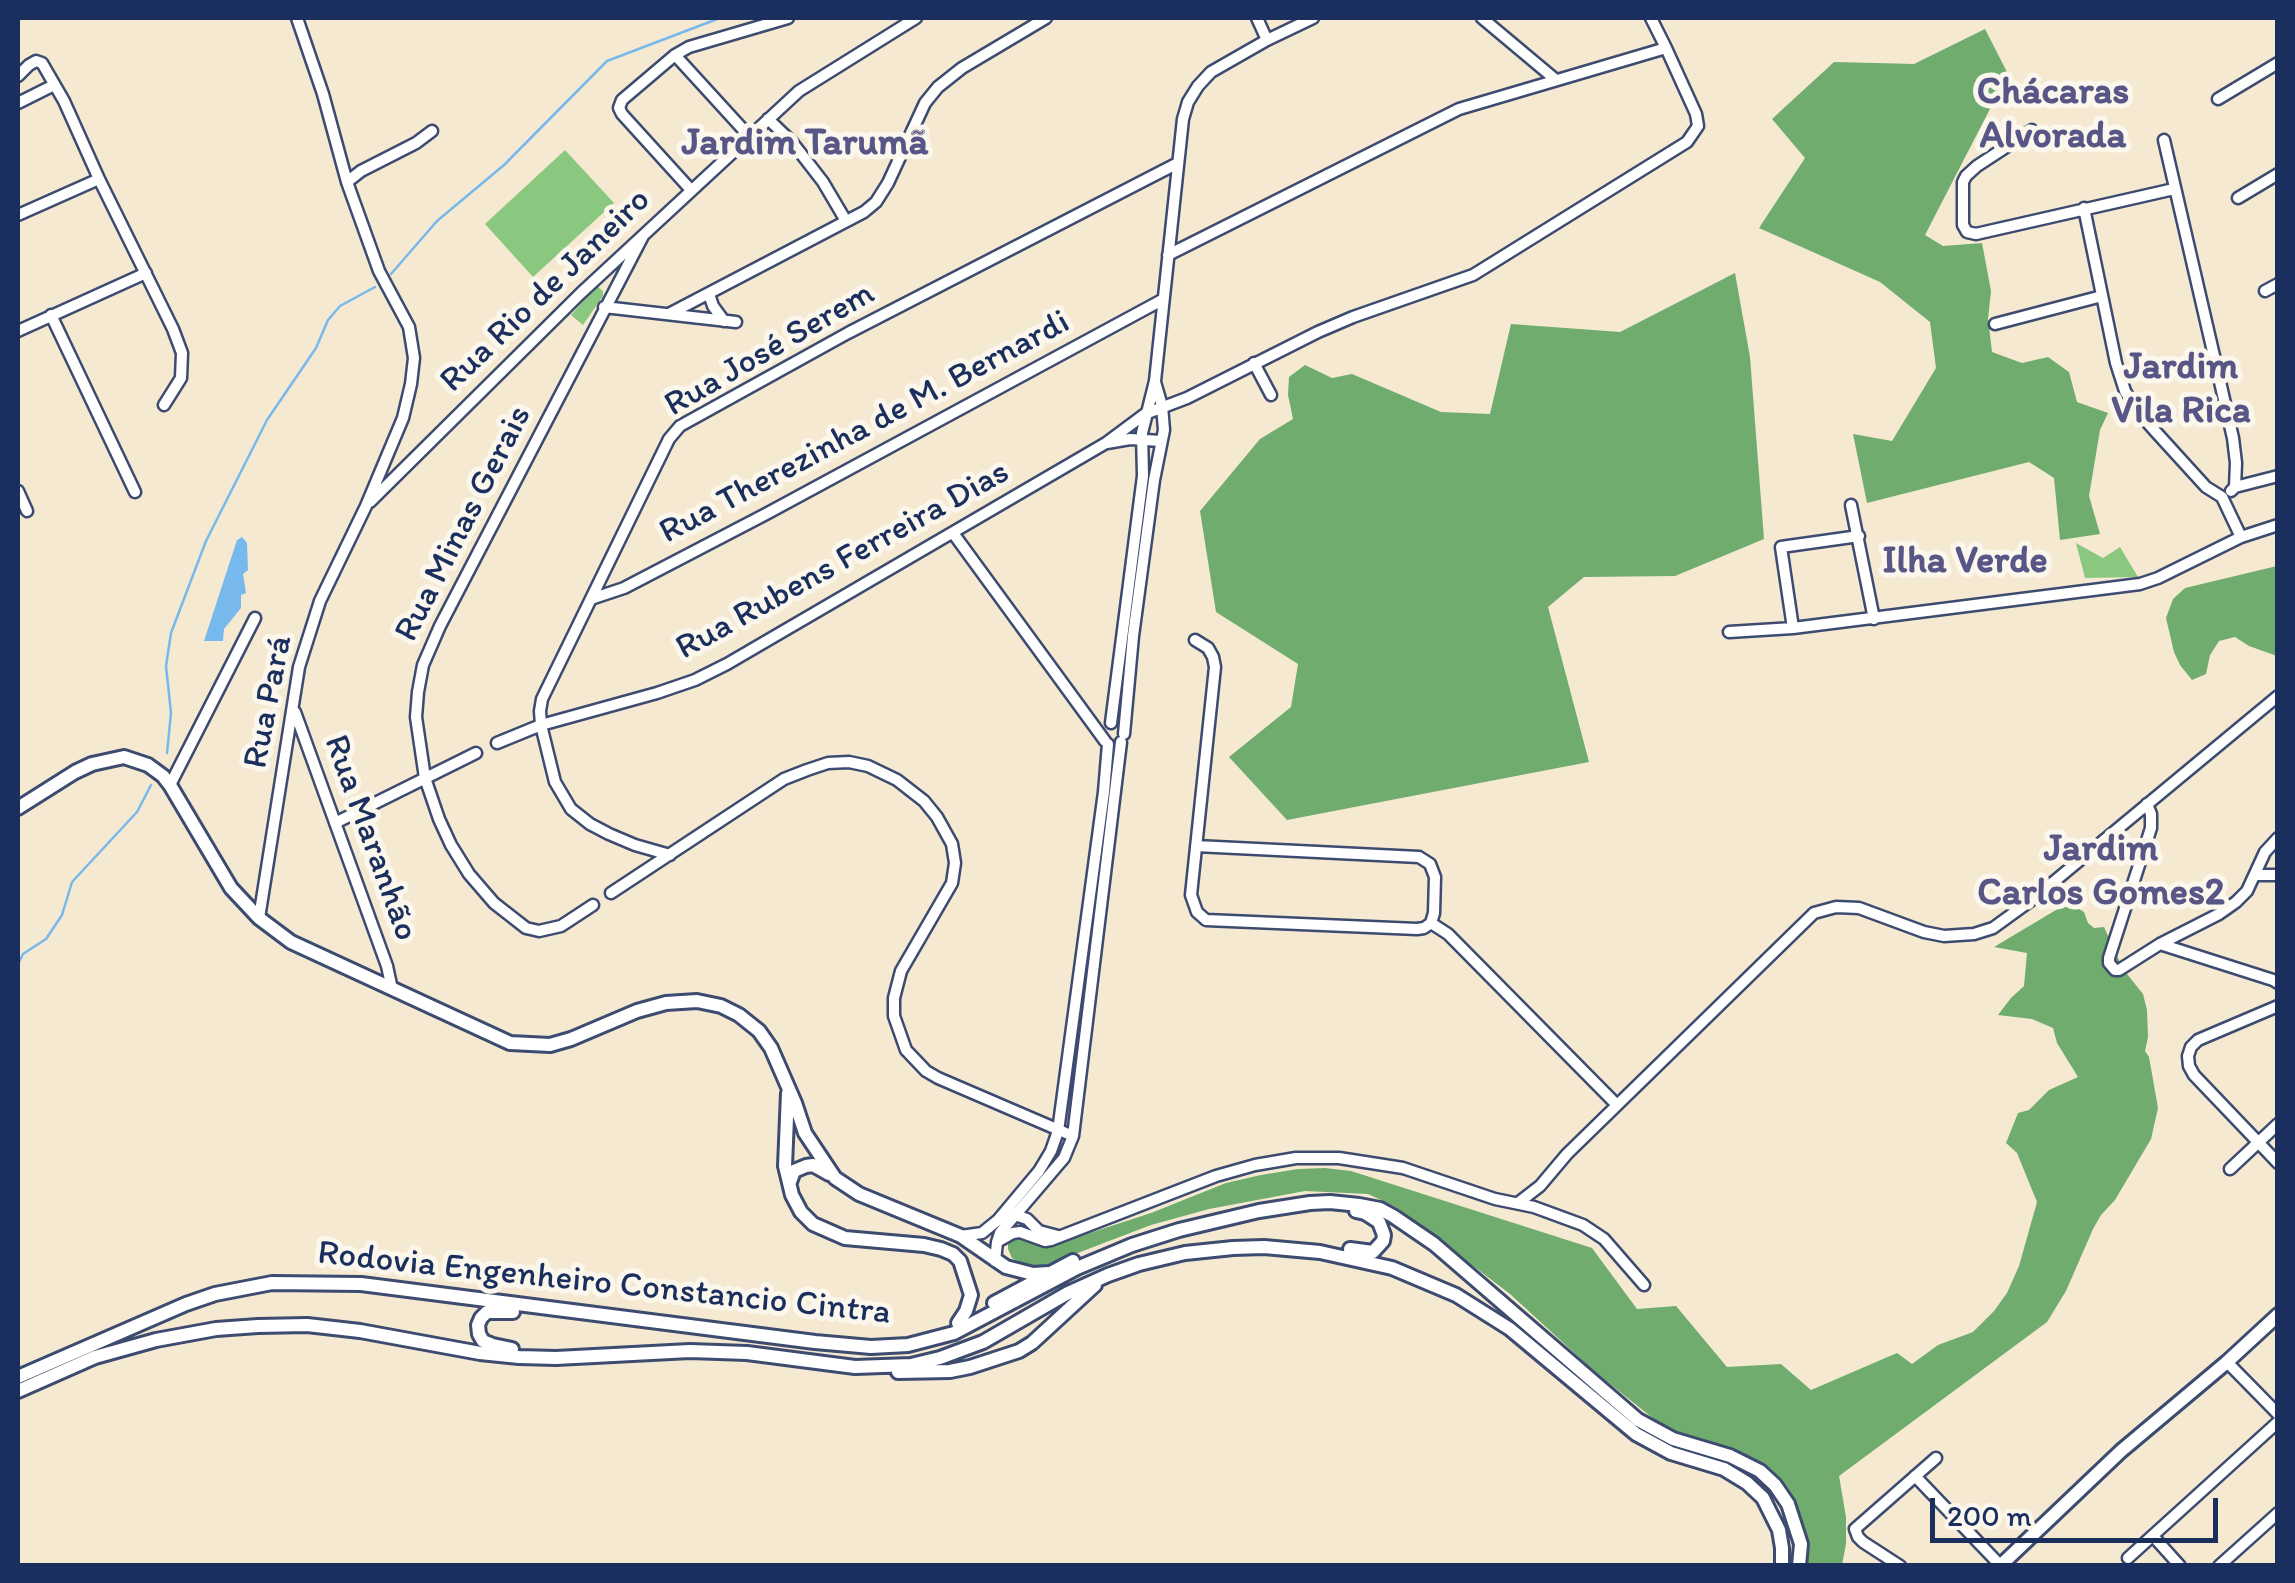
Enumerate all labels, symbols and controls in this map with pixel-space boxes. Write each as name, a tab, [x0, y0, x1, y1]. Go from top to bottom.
district label: Chácaras Alvorada	[1977, 70, 2129, 160]
district label: Jardim Tarumã	[682, 121, 928, 167]
street label: Rua Rio de Janeiro	[432, 180, 660, 402]
street label: Rua José Serem	[658, 273, 882, 427]
street label: Rua Therezinha de M. Bernardi	[653, 302, 1077, 554]
district label: Jardim Vila Rica	[2111, 345, 2251, 434]
street label: Rua Minas Gerais	[387, 399, 541, 649]
street label: Rua Rubens Ferreira Dias	[669, 452, 1017, 670]
district label: Ilha Verde	[1882, 539, 2048, 585]
street label: Rua Pará	[236, 632, 302, 772]
street label: Rua Maranhão	[313, 729, 427, 947]
district label: Jardim Carlos Gomes2	[1977, 827, 2225, 916]
street label: Rodovia Engenheiro Constancio Cintra	[316, 1233, 892, 1335]
scale bar	[1935, 1478, 2222, 1540]
text: 200 m	[1947, 1497, 2032, 1534]

